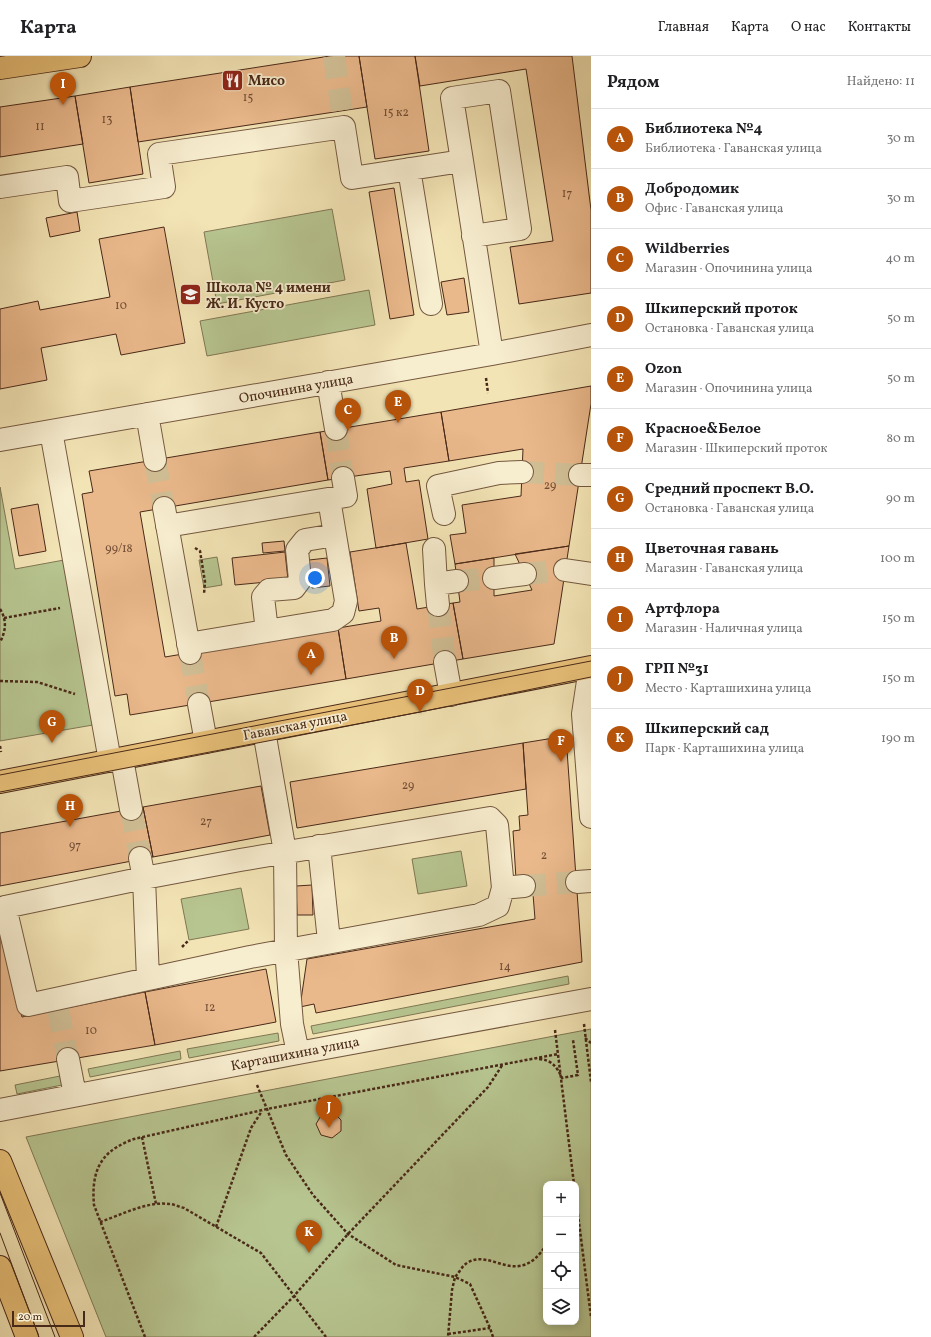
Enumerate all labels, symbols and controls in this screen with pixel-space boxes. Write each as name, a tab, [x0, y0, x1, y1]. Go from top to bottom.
text: Карта	[20, 15, 77, 41]
text: Главная	[658, 18, 709, 37]
text: Карта	[731, 18, 769, 37]
text: О нас	[791, 18, 826, 37]
text: Контакты	[848, 18, 911, 37]
restaurant icon: Мисо	[219, 67, 245, 93]
text: Рядом	[607, 71, 660, 94]
pin: I	[50, 72, 76, 105]
place label: Мисо	[248, 72, 285, 91]
text: Найдено: 11	[847, 73, 915, 91]
house number: 15	[243, 90, 253, 106]
house number: 15 к2	[383, 105, 409, 121]
house number: 13	[102, 112, 112, 128]
house number: 11	[35, 119, 45, 135]
text: Библиотека №4	[645, 119, 763, 140]
text: A	[615, 130, 625, 148]
text: 30 m	[887, 130, 915, 148]
text: Библиотека · Гаванская улица	[645, 140, 822, 158]
text: Добродомик	[645, 179, 739, 200]
house number: 17	[562, 186, 572, 202]
text: B	[616, 190, 624, 208]
text: 30 m	[887, 190, 915, 208]
text: Офис · Гаванская улица	[645, 200, 783, 218]
text: Wildberries	[645, 239, 730, 260]
text: C	[616, 250, 624, 268]
text: 40 m	[886, 250, 915, 268]
text: Магазин · Опочинина улица	[645, 260, 812, 278]
place label: Школа № 4 имени Ж. И. Кусто	[206, 279, 331, 314]
school or university icon: Школа № 4 имени Ж. И. Кусто	[177, 282, 203, 308]
house number: 10	[115, 298, 127, 314]
text: Шкиперский проток	[645, 299, 798, 320]
text: D	[615, 310, 625, 328]
text: 50 m	[887, 310, 915, 328]
text: Остановка · Гаванская улица	[645, 320, 814, 338]
text: Ozon	[645, 359, 682, 380]
street label: Опочинина улица	[238, 370, 355, 409]
text: E	[616, 370, 624, 388]
text: 50 m	[887, 370, 915, 388]
text: Магазин · Опочинина улица	[645, 380, 812, 398]
pin: E	[385, 390, 411, 423]
pin: C	[335, 398, 361, 431]
text: Красное&Белое	[645, 419, 761, 440]
text: F	[616, 430, 624, 448]
text: 80 m	[886, 430, 915, 448]
text: Магазин · Шкиперский проток	[645, 440, 828, 458]
house number: 29	[544, 478, 556, 494]
text: Средний проспект В.О.	[645, 479, 814, 500]
text: G	[615, 490, 625, 508]
text: 90 m	[886, 490, 915, 508]
text: Остановка · Гаванская улица	[645, 500, 814, 518]
text: Цветочная гавань	[645, 539, 779, 560]
house number: 99/18	[105, 541, 133, 557]
text: H	[615, 550, 625, 568]
text: 100 m	[880, 550, 915, 568]
text: Магазин · Гаванская улица	[645, 560, 803, 578]
your location	[305, 568, 325, 588]
text: Артфлора	[645, 599, 720, 620]
text: I	[618, 610, 622, 628]
text: 150 m	[882, 610, 915, 628]
text: Магазин · Наличная улица	[645, 620, 803, 638]
pin: B	[381, 626, 407, 659]
pin: A	[298, 642, 324, 675]
text: ГРП №31	[645, 659, 709, 680]
text: J	[618, 670, 622, 688]
text: 150 m	[882, 670, 915, 688]
pin: D	[407, 679, 433, 712]
text: Место · Карташихина улица	[645, 680, 812, 698]
street label: Гаванская улица	[241, 707, 349, 746]
pin: G	[39, 710, 65, 743]
text: Шкиперский сад	[645, 719, 769, 740]
pin: F	[548, 729, 574, 762]
text: K	[615, 730, 625, 748]
text: 190 m	[881, 730, 915, 748]
text: Парк · Карташихина улица	[645, 740, 804, 758]
house number: 29	[402, 778, 414, 794]
pin: H	[57, 794, 83, 827]
house number: 27	[200, 814, 212, 830]
house number: 97	[69, 838, 81, 854]
house number: 2	[541, 848, 547, 864]
house number: 14	[499, 959, 511, 975]
house number: 12	[204, 1000, 216, 1016]
house number: 10	[85, 1023, 97, 1039]
street label: Карташихина улица	[229, 1033, 361, 1076]
pin: J	[316, 1095, 342, 1128]
map controls	[543, 1181, 579, 1325]
button: +	[543, 1181, 579, 1217]
button: −	[543, 1217, 579, 1253]
pin: K	[296, 1220, 322, 1253]
button: locate	[543, 1253, 579, 1289]
button: layers	[543, 1289, 579, 1325]
scale bar	[12, 1309, 85, 1328]
text: 20 m	[18, 1310, 42, 1325]

